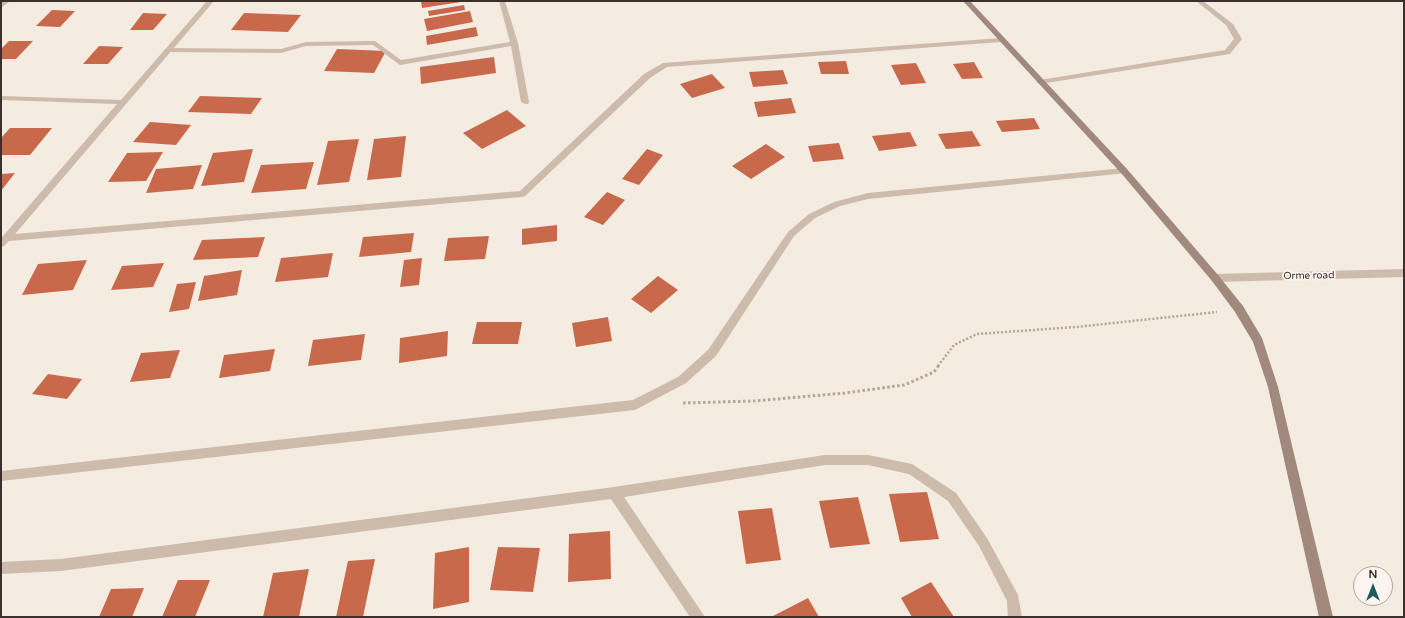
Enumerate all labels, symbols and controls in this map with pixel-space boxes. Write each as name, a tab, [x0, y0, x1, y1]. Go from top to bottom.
street label: Orme road	[1283, 270, 1335, 282]
north arrow	[1353, 566, 1393, 606]
text: N	[1369, 568, 1377, 581]

